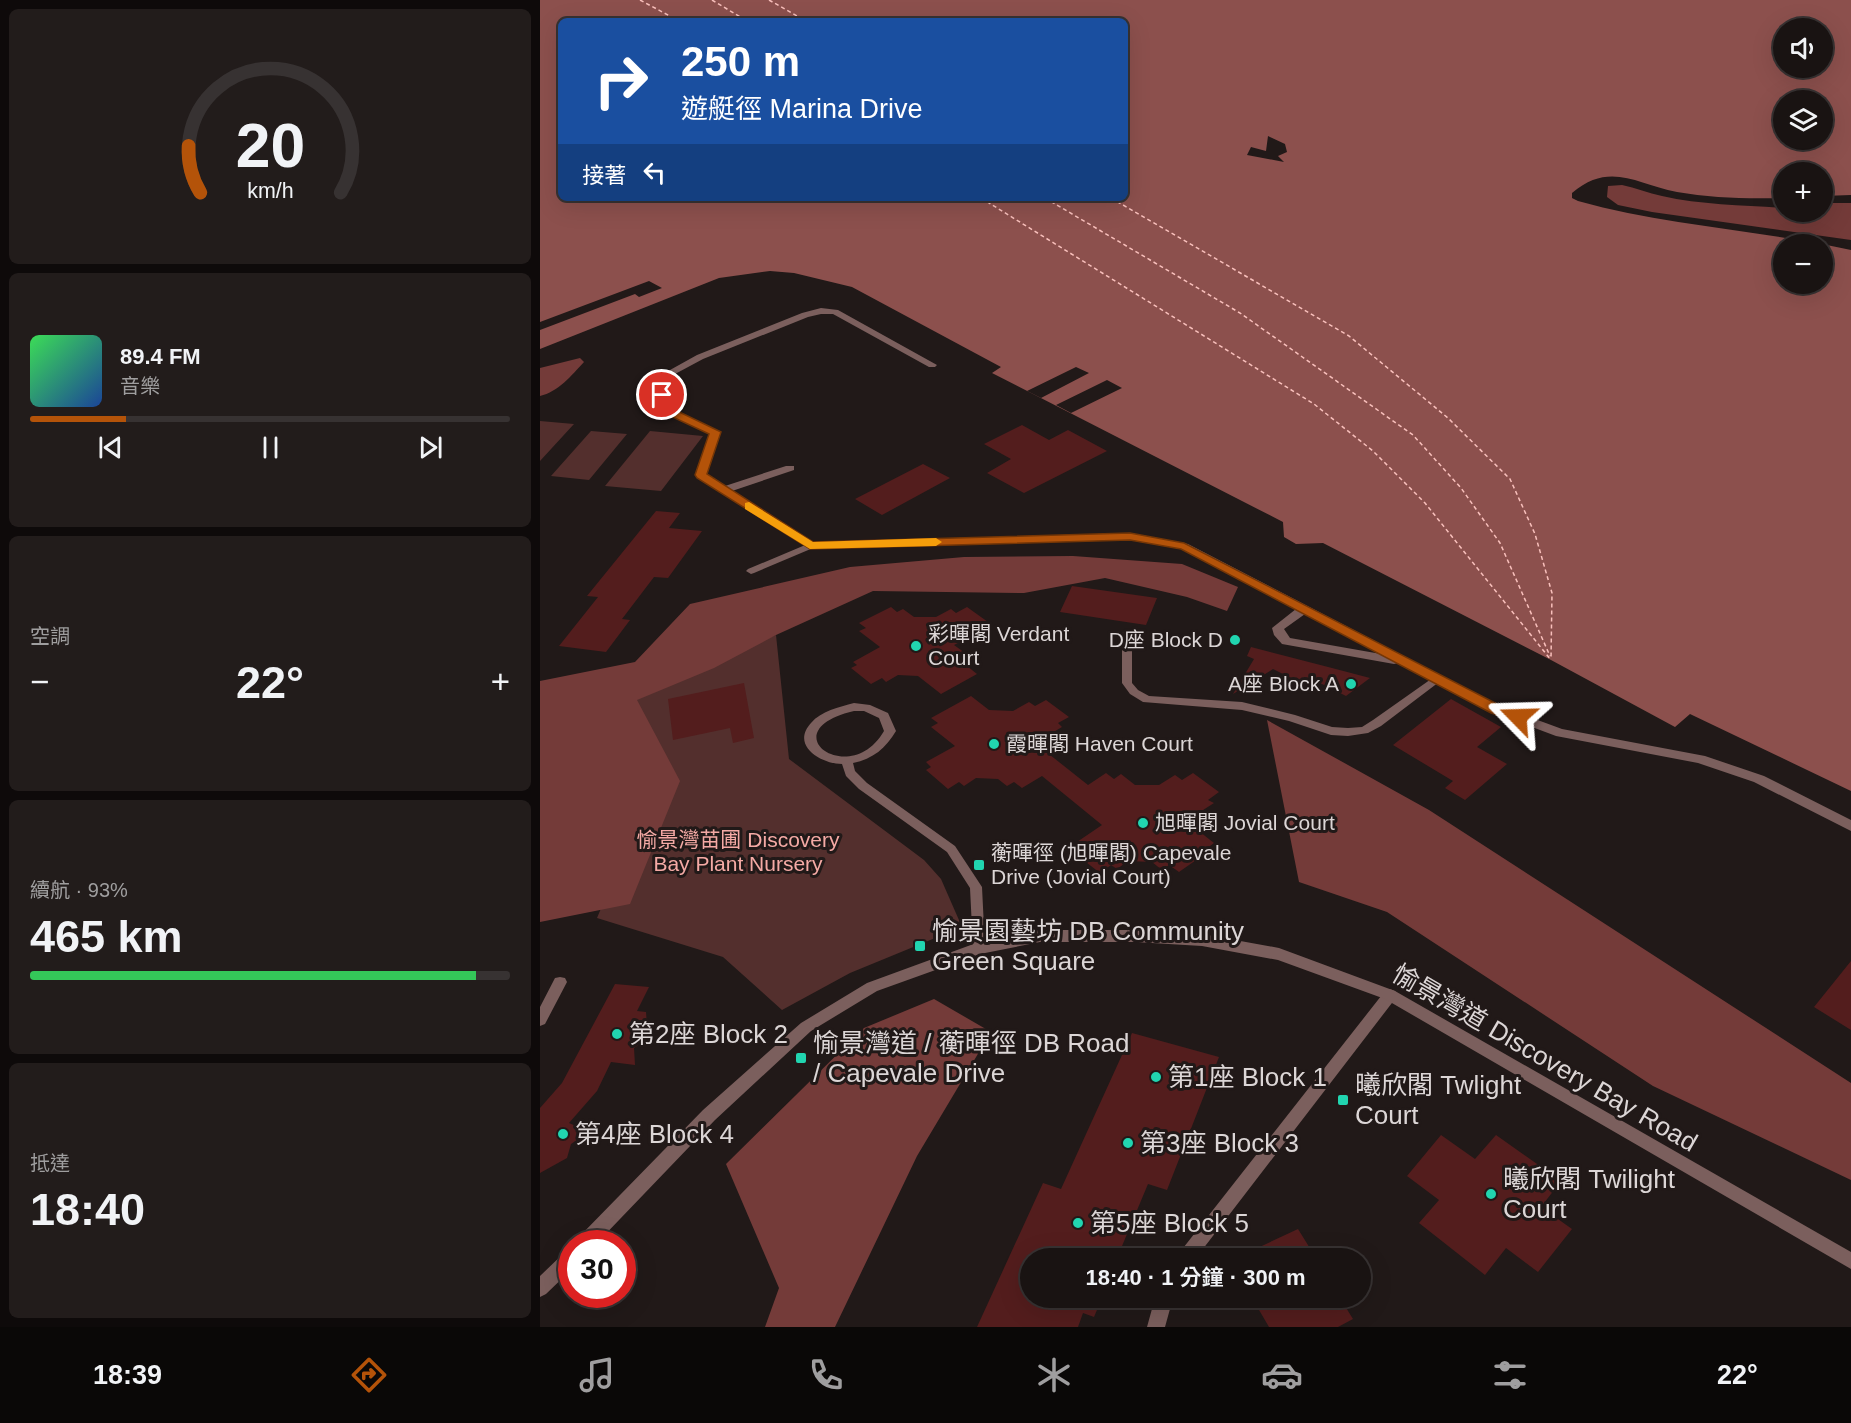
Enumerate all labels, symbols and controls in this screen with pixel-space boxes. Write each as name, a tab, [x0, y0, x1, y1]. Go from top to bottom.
map controls	[1773, 18, 1833, 294]
button: sound	[1773, 18, 1833, 78]
text: 250 m	[681, 38, 800, 85]
icon: right	[582, 42, 660, 120]
button: layers	[1773, 90, 1833, 150]
text: 遊艇徑 Marina Drive	[681, 94, 923, 124]
text: 20	[235, 111, 305, 180]
icon: left	[638, 156, 671, 189]
button: +	[1773, 162, 1833, 222]
text: 接著	[582, 163, 626, 188]
text: km/h	[247, 180, 293, 204]
button: −	[1773, 234, 1833, 294]
text: 89.4 FM	[120, 344, 201, 369]
pin	[636, 369, 687, 420]
text: 音樂	[120, 375, 160, 397]
icon: arrive	[645, 378, 678, 411]
icon: previous	[94, 431, 127, 464]
icon: pause	[254, 431, 287, 464]
icon: next	[414, 431, 447, 464]
place label: 彩暉閣 Verdant Court	[928, 622, 1069, 669]
text: 空調	[30, 625, 70, 647]
place label: D座 Block D	[1109, 628, 1223, 651]
marker: D座 Block D	[1228, 633, 1242, 647]
marker: 彩暉閣 Verdant Court	[909, 639, 923, 653]
text: 22°	[236, 657, 304, 708]
text: −	[30, 663, 49, 700]
text: +	[491, 663, 510, 700]
place label: A座 Block A	[1228, 672, 1339, 695]
marker: A座 Block A	[1344, 677, 1358, 691]
position arrow	[1486, 685, 1550, 749]
place label: 霞暉閣 Haven Court	[1006, 732, 1193, 755]
marker: 霞暉閣 Haven Court	[987, 737, 1001, 751]
place label: 旭暉閣 Jovial Court	[1155, 811, 1335, 834]
marker: 旭暉閣 Jovial Court	[1136, 816, 1150, 830]
park label: 愉景灣苗圃 Discovery Bay Plant Nursery	[636, 828, 840, 875]
place label: 蘅暉徑 (旭暉閣) Capevale Drive (Jovial Court)	[991, 841, 1231, 888]
marker: 蘅暉徑 (旭暉閣) Capevale Drive (Jovial Court)	[972, 858, 986, 872]
text: 續航 · 93%	[30, 879, 128, 901]
text: 465 km	[30, 911, 183, 962]
place label: 愉景園藝坊 DB Community Green Square	[932, 916, 1244, 976]
marker: 愉景園藝坊 DB Community Green Square	[913, 939, 927, 953]
street label: 愉景灣道 Discovery Bay Road	[1387, 958, 1703, 1158]
place label: 第2座 Block 2	[629, 1019, 788, 1049]
marker: 第2座 Block 2	[610, 1027, 624, 1041]
place label: 愉景灣道 / 蘅暉徑 DB Road / Capevale Drive	[813, 1028, 1129, 1088]
marker: 愉景灣道 / 蘅暉徑 DB Road / Capevale Drive	[794, 1051, 808, 1065]
place label: 第1座 Block 1	[1168, 1062, 1327, 1092]
marker: 第1座 Block 1	[1149, 1070, 1163, 1084]
place label: 曦欣閣 Twlight Court	[1355, 1070, 1522, 1130]
marker: 曦欣閣 Twlight Court	[1336, 1093, 1350, 1107]
place label: 第4座 Block 4	[575, 1119, 734, 1149]
marker: 第4座 Block 4	[556, 1127, 570, 1141]
place label: 第3座 Block 3	[1140, 1128, 1299, 1158]
marker: 第3座 Block 3	[1121, 1136, 1135, 1150]
text: 抵達	[30, 1152, 70, 1174]
place label: 曦欣閣 Twilight Court	[1503, 1164, 1676, 1224]
text: 18:40	[30, 1184, 145, 1235]
marker: 曦欣閣 Twilight Court	[1484, 1187, 1498, 1201]
place label: 第5座 Block 5	[1090, 1208, 1249, 1238]
marker: 第5座 Block 5	[1071, 1216, 1085, 1230]
speed limit sign: 30	[558, 1230, 636, 1308]
text: 18:40 · 1 分鐘 · 300 m	[1085, 1265, 1306, 1290]
icon: directions	[348, 1354, 390, 1396]
icon: music	[576, 1354, 618, 1396]
icon: phone	[805, 1354, 847, 1396]
icon: climate	[1033, 1354, 1075, 1396]
icon: car	[1261, 1354, 1303, 1396]
icon: filters	[1489, 1354, 1531, 1396]
text: 18:39	[93, 1360, 162, 1390]
text: 22°	[1717, 1360, 1758, 1390]

